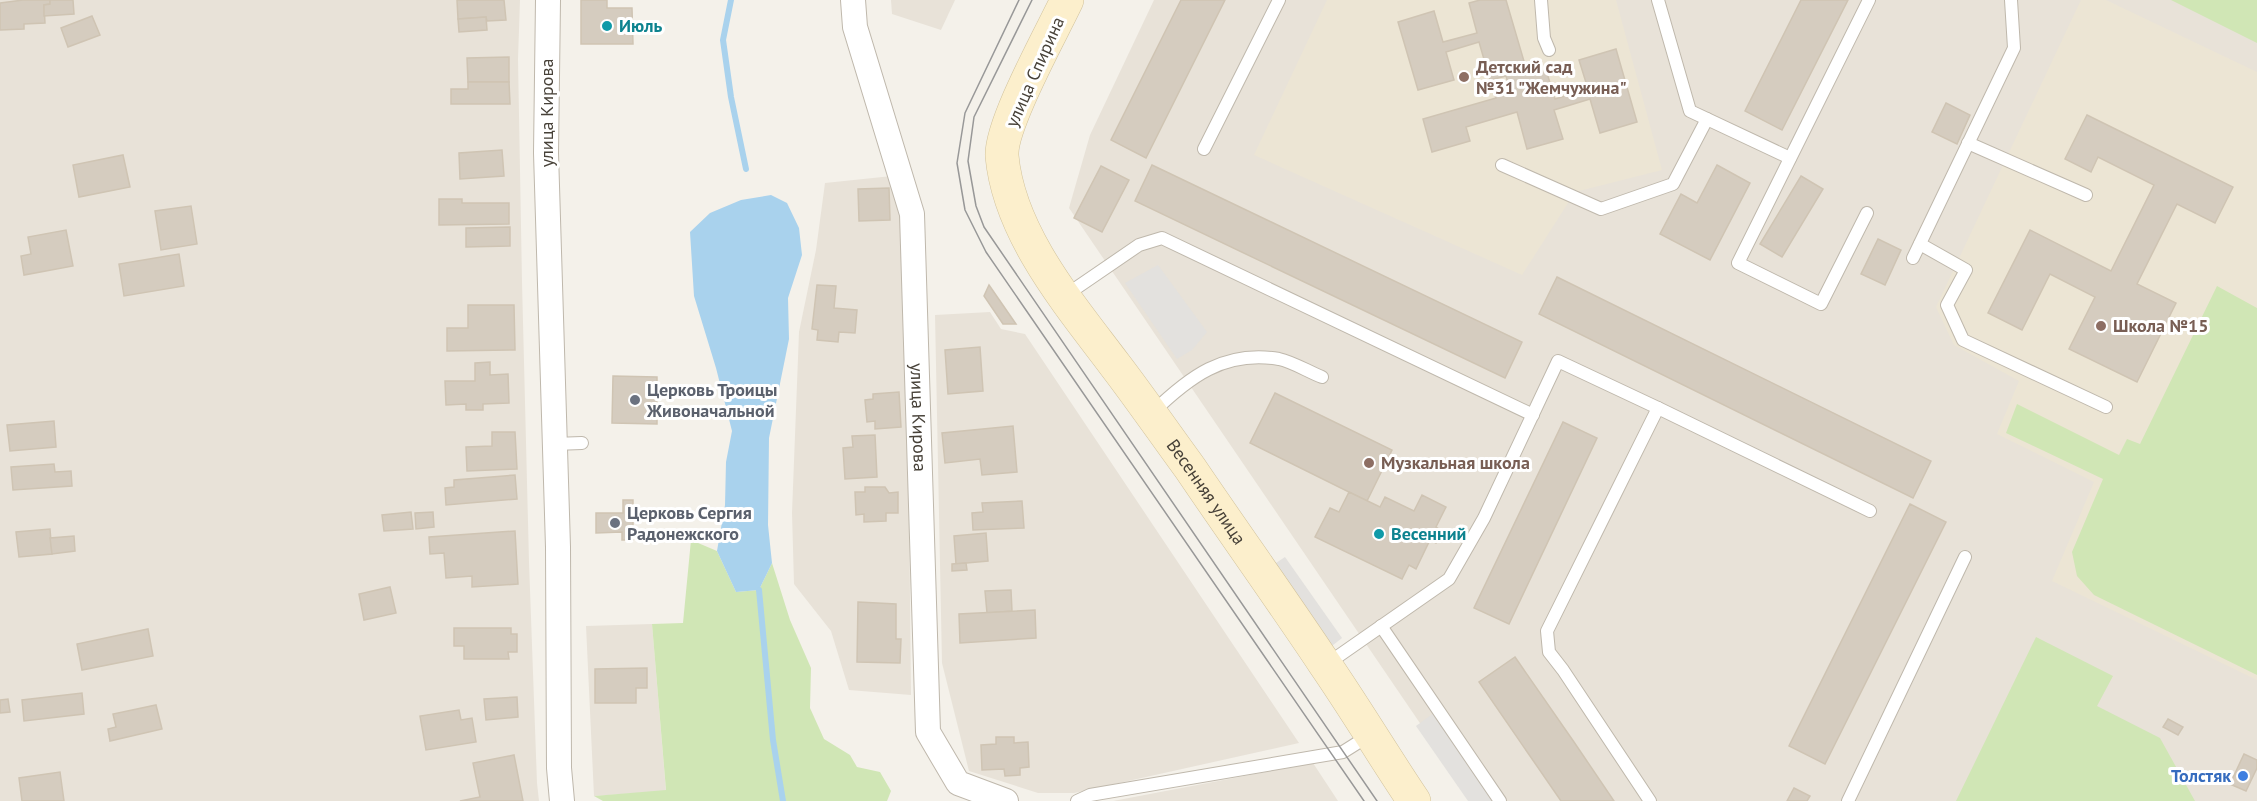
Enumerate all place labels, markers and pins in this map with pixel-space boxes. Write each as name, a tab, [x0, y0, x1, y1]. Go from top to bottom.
place label: Июль	[619, 14, 662, 37]
marker: Июль	[600, 19, 614, 33]
place label: Детский сад №31 "Жемчужина"	[1476, 55, 1627, 99]
marker: Детский сад №31 "Жемчужина"	[1457, 70, 1471, 84]
place label: Школа №15	[2113, 314, 2208, 337]
marker: Школа №15	[2094, 319, 2108, 333]
place label: Церковь Троицы Живоначальной	[646, 378, 777, 422]
marker: Церковь Троицы Живоначальной	[628, 393, 642, 407]
place label: Музкальная школа	[1381, 451, 1530, 474]
marker: Музкальная школа	[1362, 456, 1376, 470]
place label: Церковь Сергия Радонежского	[627, 501, 752, 545]
marker: Церковь Сергия Радонежского	[608, 516, 622, 530]
place label: Весенний	[1391, 522, 1466, 545]
marker: Весенний	[1372, 527, 1386, 541]
place label: Толстяк	[2171, 764, 2231, 787]
marker: Толстяк	[2236, 769, 2250, 783]

